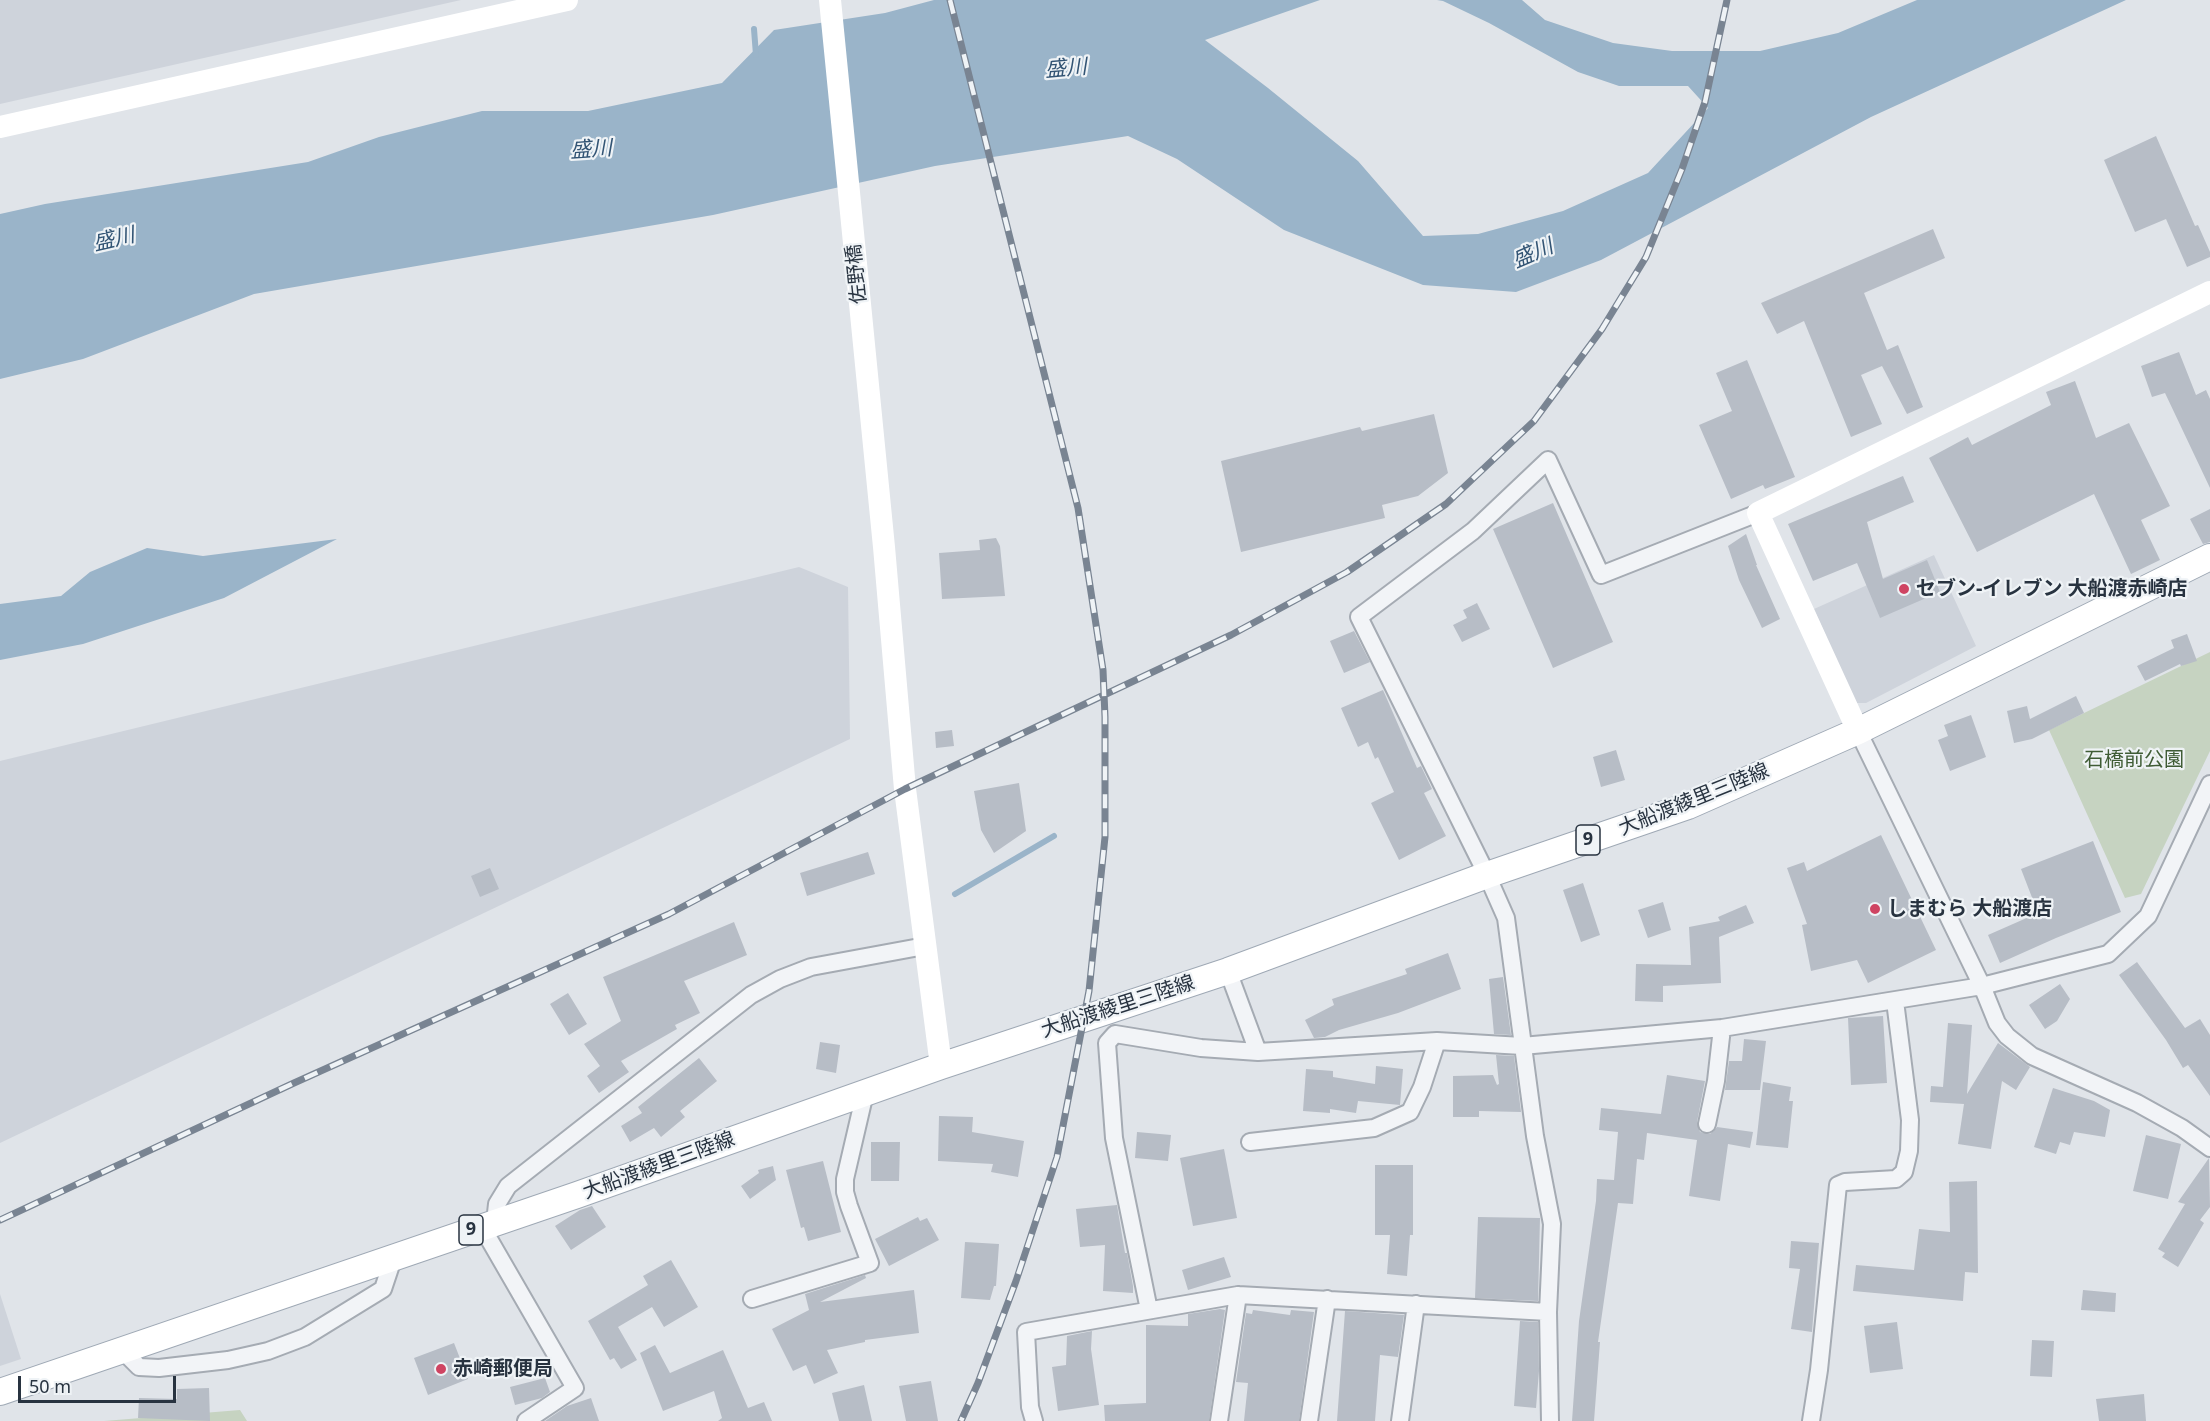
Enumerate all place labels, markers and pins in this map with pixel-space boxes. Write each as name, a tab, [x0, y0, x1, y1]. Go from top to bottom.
place label: セブン-イレブン 大船渡赤崎店	[1916, 577, 2188, 601]
marker: セブン-イレブン 大船渡赤崎店	[1897, 582, 1911, 596]
place label: しまむら 大船渡店	[1887, 897, 2052, 921]
marker: しまむら 大船渡店	[1868, 902, 1882, 916]
place label: 赤崎郵便局	[453, 1357, 553, 1381]
marker: 赤崎郵便局	[434, 1362, 448, 1376]

